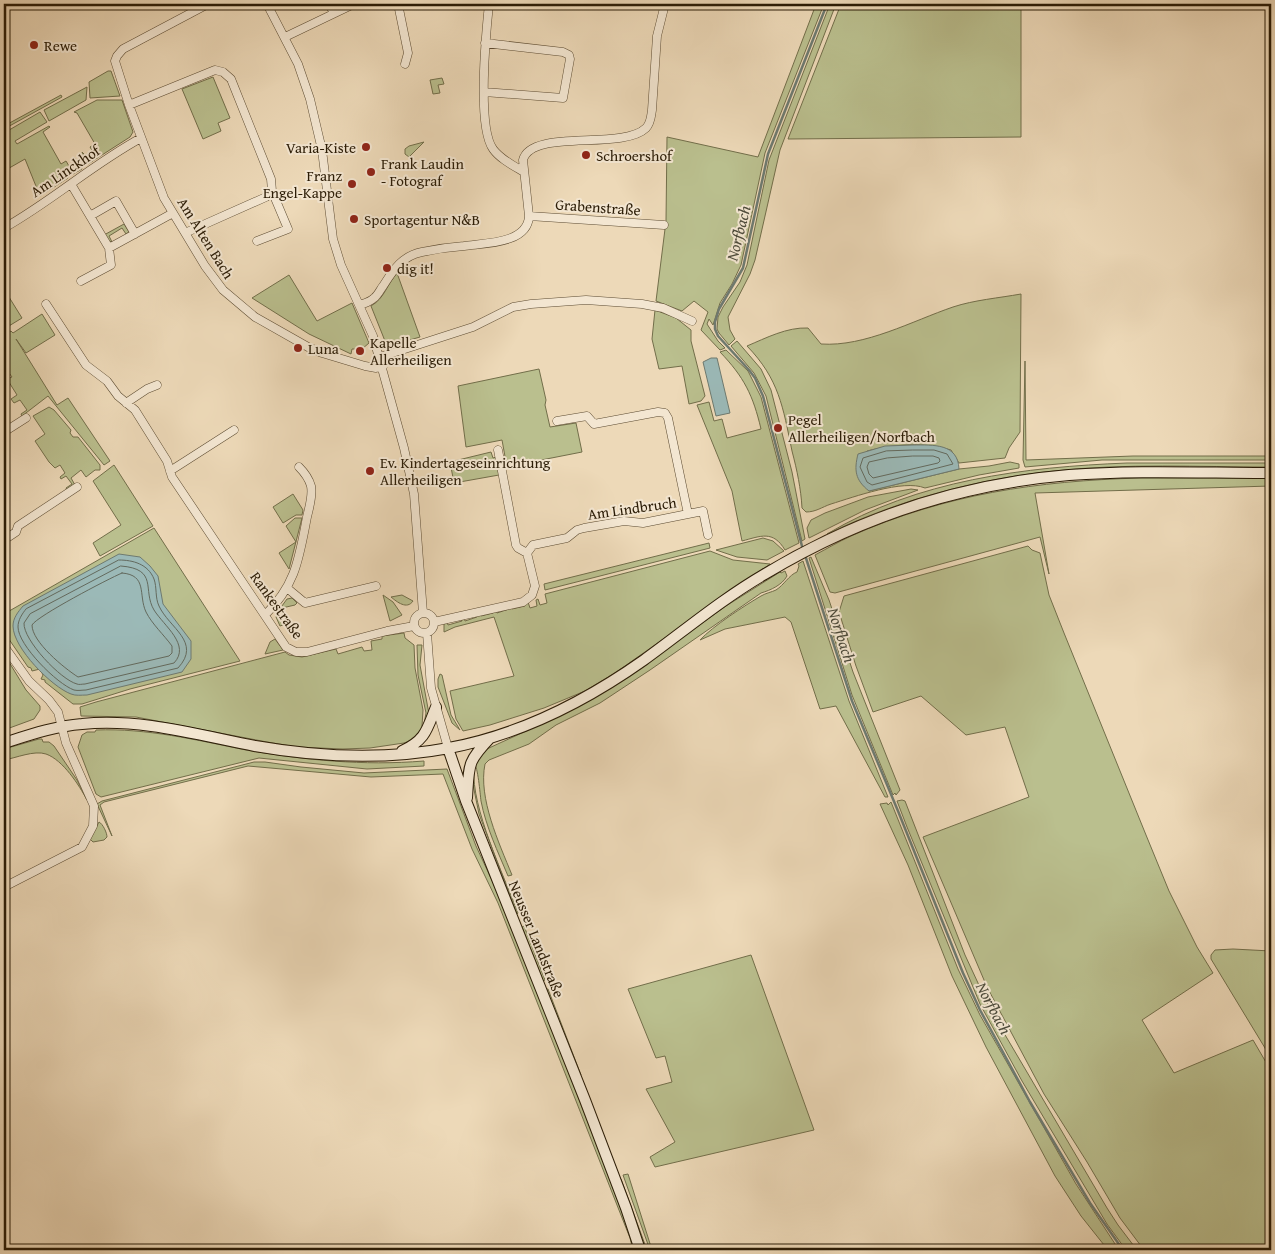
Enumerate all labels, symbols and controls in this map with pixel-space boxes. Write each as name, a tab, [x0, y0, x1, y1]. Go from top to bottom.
place label: Rewe	[44, 35, 77, 56]
marker: Rewe	[28, 39, 40, 51]
place label: Varia-Kiste	[286, 137, 356, 158]
street label: Am Linckhof	[26, 139, 106, 202]
marker: Varia-Kiste	[360, 141, 372, 153]
place label: Schroershof	[596, 145, 674, 166]
marker: Schroershof	[580, 149, 592, 161]
place label: Frank Laudin - Fotograf	[381, 153, 465, 191]
place label: Franz Engel-Kappe	[263, 165, 342, 203]
marker: Frank Laudin - Fotograf	[365, 166, 377, 178]
marker: Franz Engel-Kappe	[346, 178, 358, 190]
street label: Am Alten Bach	[173, 193, 240, 283]
street label: Grabenstraße	[555, 194, 641, 220]
water label: Norfbach	[719, 203, 756, 264]
place label: Sportagentur N&B	[364, 209, 480, 230]
marker: Sportagentur N&B	[348, 213, 360, 225]
place label: dig it!	[397, 258, 434, 279]
marker: dig it!	[381, 262, 393, 274]
place label: Kapelle Allerheiligen	[370, 332, 452, 370]
place label: Luna	[308, 338, 339, 359]
marker: Luna	[292, 342, 304, 354]
marker: Kapelle Allerheiligen	[354, 345, 366, 357]
place label: Pegel Allerheiligen/Norfbach	[788, 409, 936, 447]
marker: Pegel Allerheiligen/Norfbach	[772, 422, 784, 434]
place label: Ev. Kindertageseinrichtung Allerheiligen	[380, 452, 551, 490]
marker: Ev. Kindertageseinrichtung Allerheiligen	[364, 465, 376, 477]
street label: Am Lindbruch	[586, 491, 678, 525]
street label: Rankestraße	[245, 567, 309, 643]
water label: Norfbach	[822, 603, 862, 666]
street label: Neusser Landstraße	[504, 877, 570, 1001]
water label: Norfbach	[970, 977, 1018, 1039]

